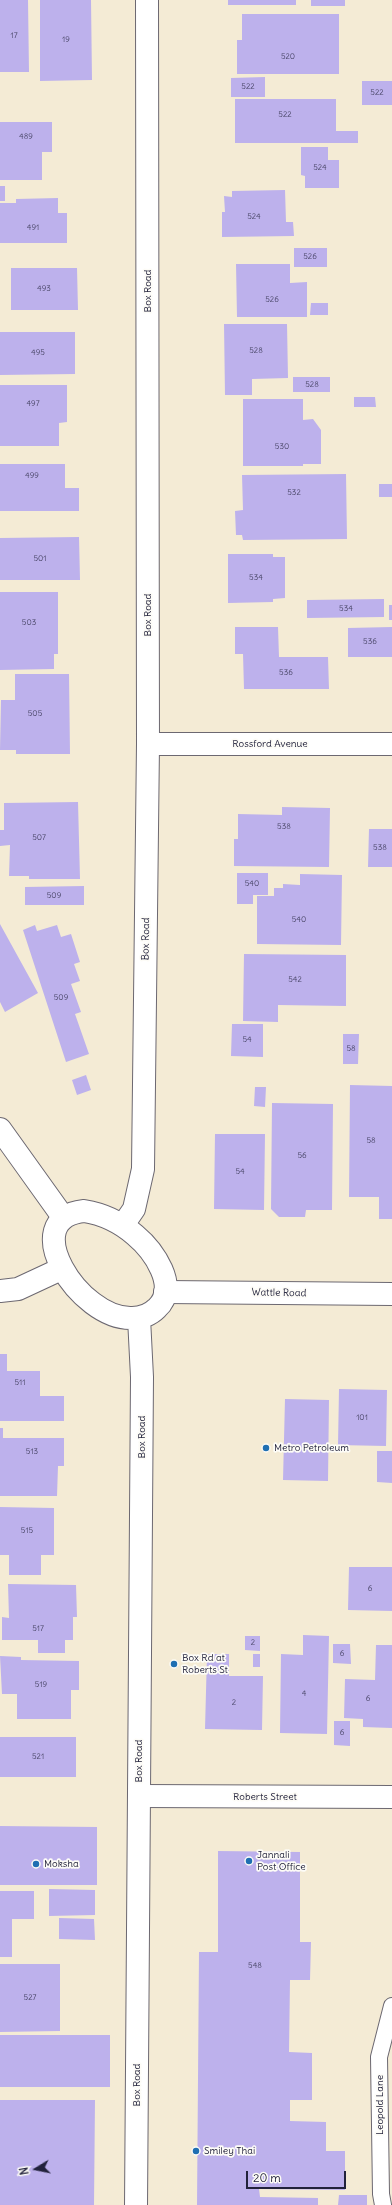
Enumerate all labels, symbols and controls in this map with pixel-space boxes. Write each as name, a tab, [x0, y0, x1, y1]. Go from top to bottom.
house number: 17	[10, 31, 18, 41]
house number: 19	[62, 35, 70, 45]
house number: 520	[281, 52, 295, 62]
house number: 522	[241, 82, 255, 92]
house number: 522	[370, 88, 384, 98]
house number: 522	[278, 110, 292, 120]
house number: 489	[19, 132, 33, 142]
house number: 524	[313, 163, 327, 173]
house number: 524	[247, 212, 261, 222]
house number: 491	[27, 223, 39, 233]
house number: 526	[303, 252, 317, 262]
street label: Box Road	[142, 270, 154, 312]
house number: 493	[37, 284, 51, 294]
house number: 526	[265, 295, 279, 305]
house number: 528	[249, 346, 263, 356]
house number: 495	[31, 348, 45, 358]
house number: 528	[305, 380, 319, 390]
house number: 497	[26, 399, 40, 409]
house number: 530	[275, 442, 289, 452]
house number: 499	[25, 471, 39, 481]
house number: 532	[287, 488, 301, 498]
house number: 501	[33, 554, 47, 564]
house number: 534	[249, 573, 263, 583]
street label: Box Road	[142, 594, 154, 636]
house number: 534	[339, 604, 353, 614]
house number: 503	[22, 618, 36, 628]
house number: 536	[363, 637, 377, 647]
house number: 536	[279, 668, 293, 678]
house number: 505	[28, 709, 42, 719]
street label: Rossford Avenue	[232, 738, 308, 750]
house number: 538	[277, 822, 291, 832]
house number: 507	[32, 833, 46, 843]
house number: 538	[373, 843, 387, 853]
house number: 540	[245, 879, 259, 889]
house number: 509	[47, 891, 61, 901]
house number: 540	[292, 915, 306, 925]
street label: Box Road	[140, 918, 152, 960]
house number: 542	[288, 975, 302, 985]
house number: 509	[54, 993, 68, 1003]
house number: 54	[242, 1035, 252, 1045]
house number: 58	[346, 1044, 356, 1054]
house number: 58	[366, 1136, 376, 1146]
house number: 56	[297, 1151, 307, 1161]
house number: 54	[235, 1167, 245, 1177]
street label: Wattle Road	[252, 1287, 306, 1299]
house number: 511	[15, 1378, 25, 1388]
house number: 101	[356, 1413, 368, 1423]
street label: Box Road	[136, 1416, 148, 1458]
place label: Metro Petroleum	[274, 1442, 349, 1454]
marker: Metro Petroleum	[261, 1443, 271, 1453]
house number: 513	[26, 1447, 38, 1457]
house number: 515	[21, 1526, 33, 1536]
house number: 6	[368, 1584, 372, 1594]
house number: 517	[32, 1624, 44, 1634]
house number: 2	[251, 1638, 255, 1648]
house number: 6	[340, 1649, 344, 1659]
place label: Box Rd at Roberts St	[182, 1652, 228, 1676]
marker: Box Rd at Roberts St	[169, 1659, 179, 1669]
house number: 519	[35, 1680, 47, 1690]
house number: 4	[302, 1689, 306, 1699]
house number: 6	[366, 1694, 370, 1704]
house number: 2	[232, 1698, 236, 1708]
house number: 6	[340, 1728, 344, 1738]
street label: Box Road	[133, 1740, 145, 1782]
house number: 521	[32, 1752, 44, 1762]
street label: Roberts Street	[233, 1791, 297, 1803]
place label: Jannali Post Office	[257, 1849, 306, 1872]
marker: Jannali Post Office	[244, 1856, 254, 1866]
place label: Moksha	[44, 1858, 79, 1870]
marker: Moksha	[31, 1859, 41, 1869]
house number: 548	[248, 1961, 262, 1971]
house number: 527	[24, 1993, 36, 2003]
street label: Box Road	[131, 2064, 143, 2106]
street label: Leopold Lane	[374, 2075, 386, 2135]
place label: Smiley Thai	[204, 2145, 255, 2157]
marker: Smiley Thai	[191, 2146, 201, 2156]
north arrow	[16, 2149, 56, 2189]
scale bar	[248, 2163, 348, 2189]
text: N	[17, 2166, 32, 2176]
text: 20 m	[253, 2170, 281, 2185]

